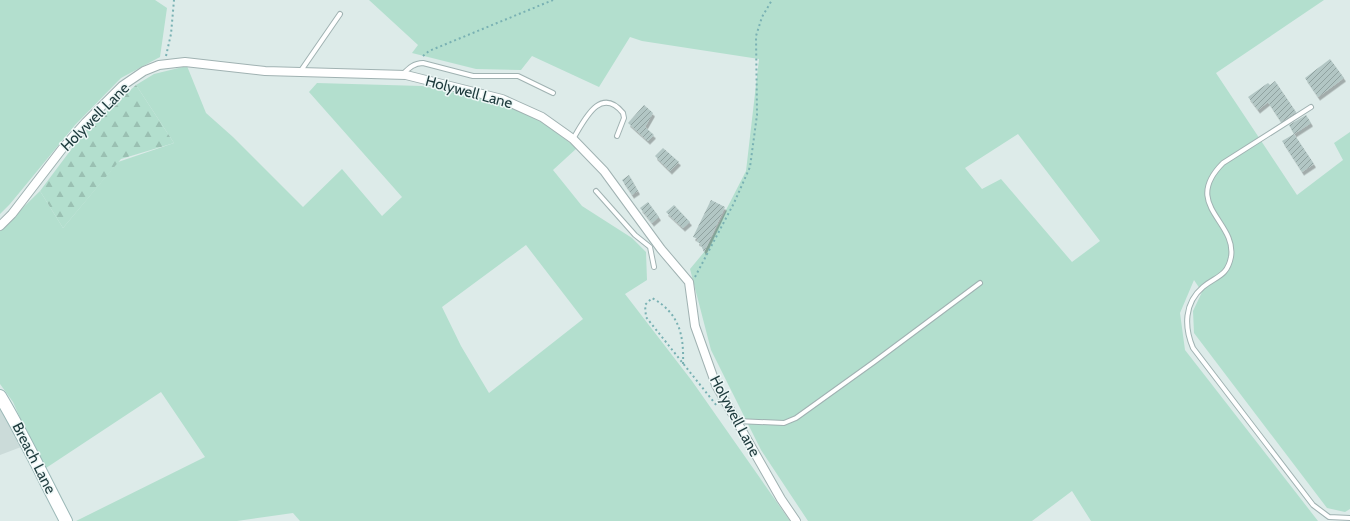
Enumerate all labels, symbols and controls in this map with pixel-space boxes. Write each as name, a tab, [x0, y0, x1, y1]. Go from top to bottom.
street label: Holywell Lane	[424, 72, 515, 112]
street label: Holywell Lane	[57, 79, 133, 155]
street label: Holywell Lane	[706, 372, 764, 460]
street label: Breach Lane	[8, 419, 60, 497]

